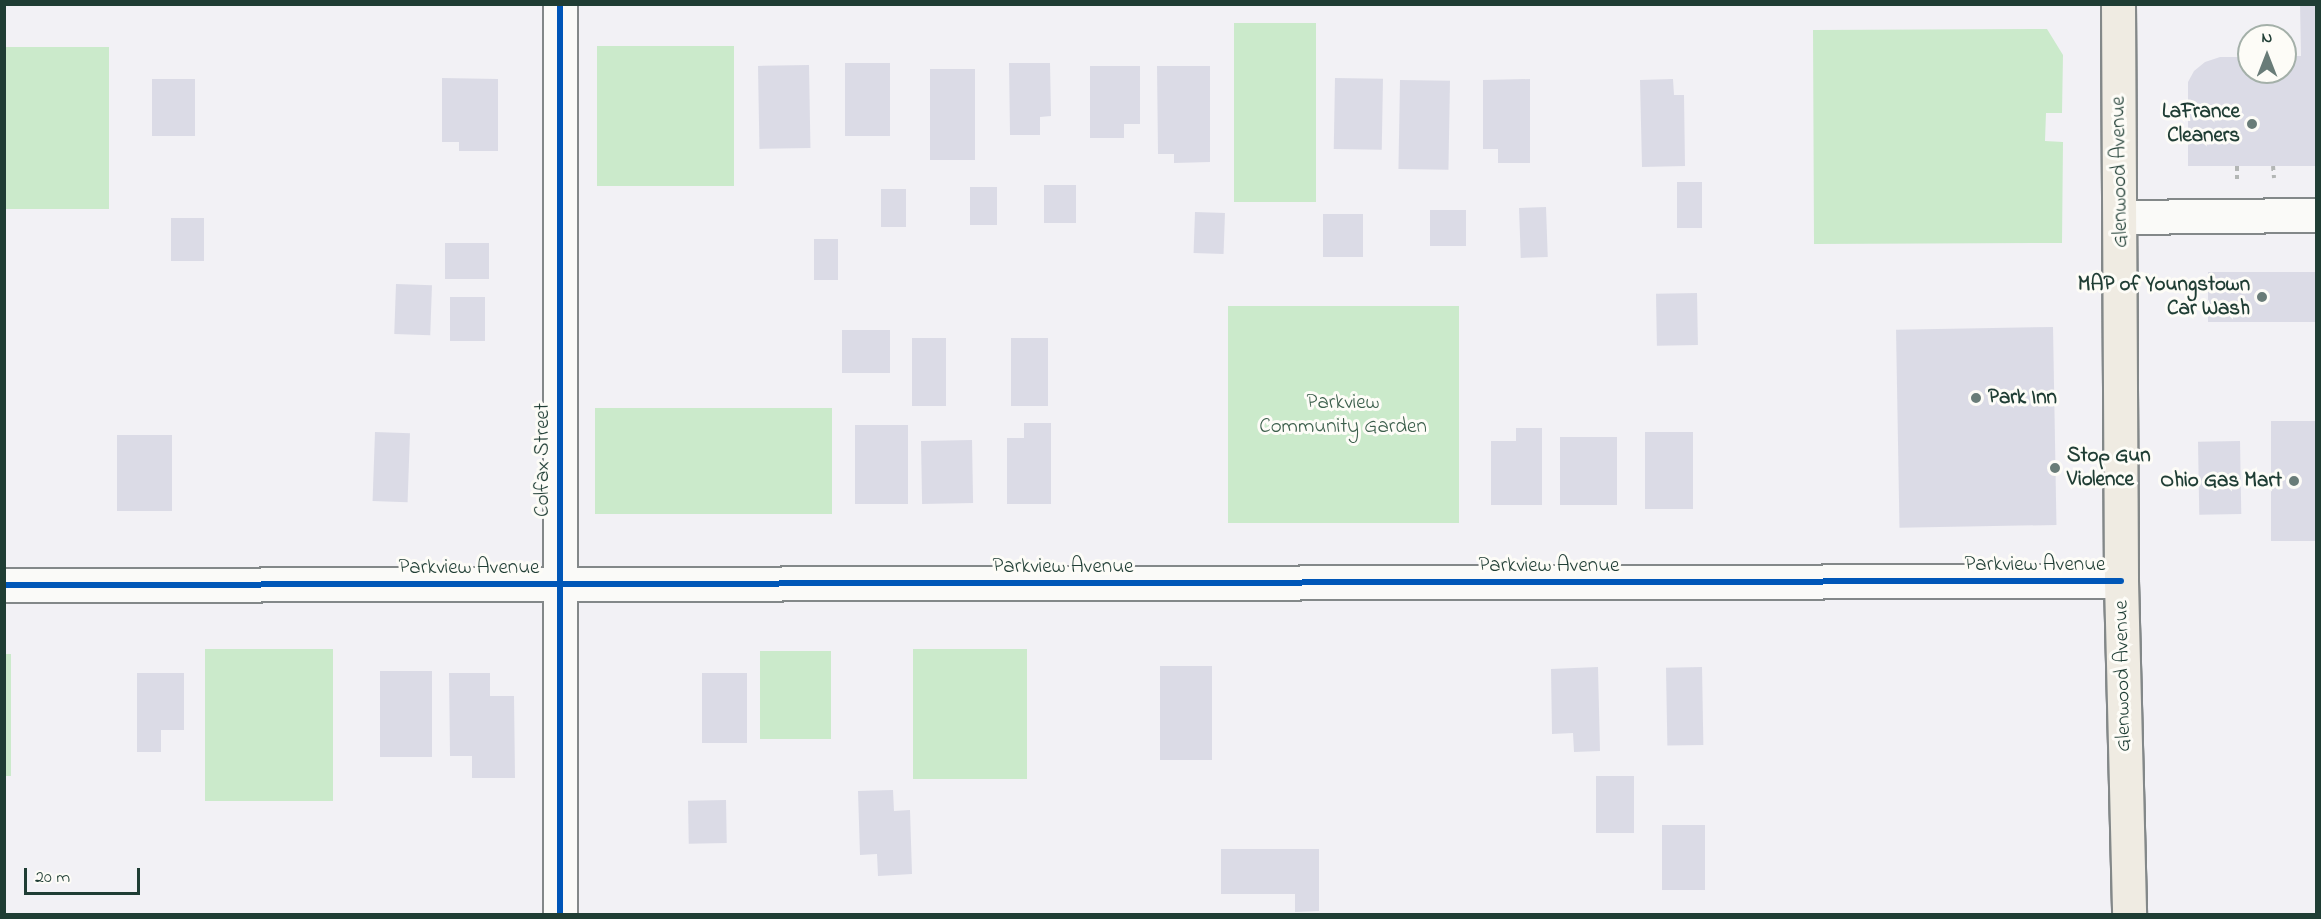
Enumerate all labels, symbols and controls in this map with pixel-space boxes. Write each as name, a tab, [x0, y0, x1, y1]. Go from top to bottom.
north arrow	[2237, 24, 2297, 84]
text: N	[2262, 26, 2272, 50]
street label: Glenwood Avenue	[2106, 96, 2134, 248]
place label: LaFrance Cleaners	[2162, 99, 2240, 149]
marker: LaFrance Cleaners	[2245, 117, 2259, 131]
place label: MAP of Youngstown Car Wash	[2078, 272, 2250, 322]
marker: MAP of Youngstown Car Wash	[2255, 290, 2269, 304]
place label: Park Inn	[1988, 385, 2057, 411]
park label: Parkview Community Garden	[1259, 390, 1427, 440]
marker: Park Inn	[1969, 391, 1983, 405]
street label: Colfax Street	[530, 403, 556, 517]
place label: Stop Gun Violence	[2067, 443, 2151, 493]
marker: Stop Gun Violence	[2048, 461, 2062, 475]
place label: Ohio Gas Mart	[2160, 468, 2282, 494]
marker: Ohio Gas Mart	[2287, 474, 2301, 488]
street label: Parkview Avenue	[1964, 552, 2106, 578]
street label: Parkview Avenue	[1478, 553, 1620, 579]
street label: Parkview Avenue	[992, 554, 1134, 580]
street label: Parkview Avenue	[398, 555, 540, 581]
street label: Glenwood Avenue	[2109, 600, 2137, 752]
scale bar	[27, 856, 142, 894]
text: 20 m	[35, 865, 70, 891]

